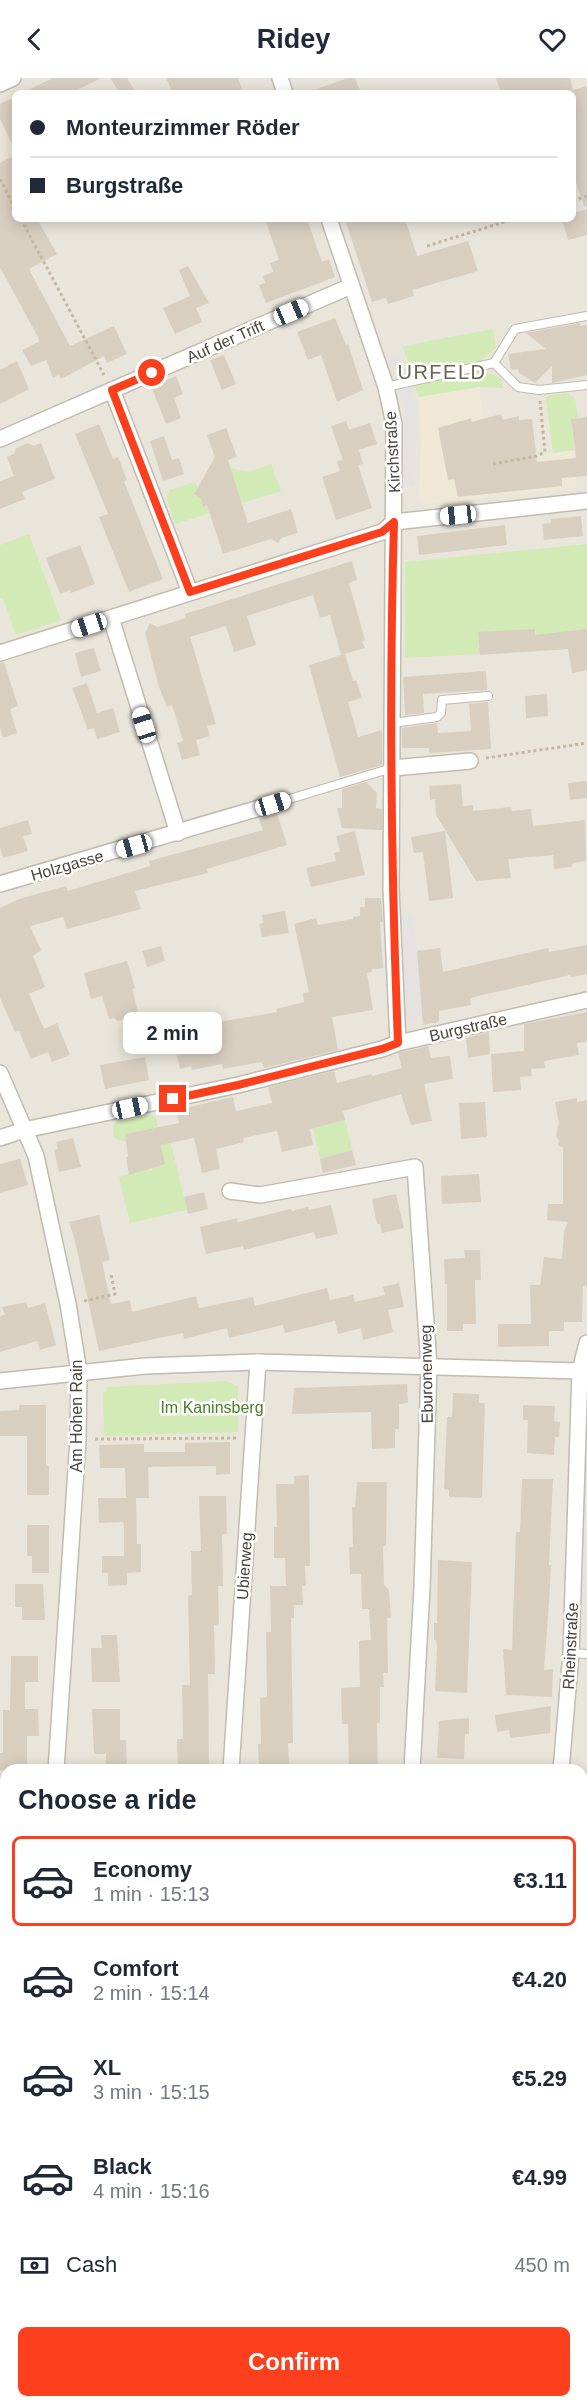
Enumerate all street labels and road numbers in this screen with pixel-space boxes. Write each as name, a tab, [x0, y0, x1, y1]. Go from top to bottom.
street label: Auf der Trift	[184, 317, 267, 366]
street label: Kirchstraße	[382, 411, 403, 493]
street label: Holzgasse	[29, 847, 105, 884]
street label: Burgstraße	[428, 1010, 509, 1045]
street label: Eburonenweg	[417, 1324, 436, 1424]
street label: Am Hohen Rain	[68, 1360, 85, 1472]
street label: Ubierweg	[234, 1532, 255, 1600]
street label: Rheinstraße	[560, 1602, 581, 1690]

